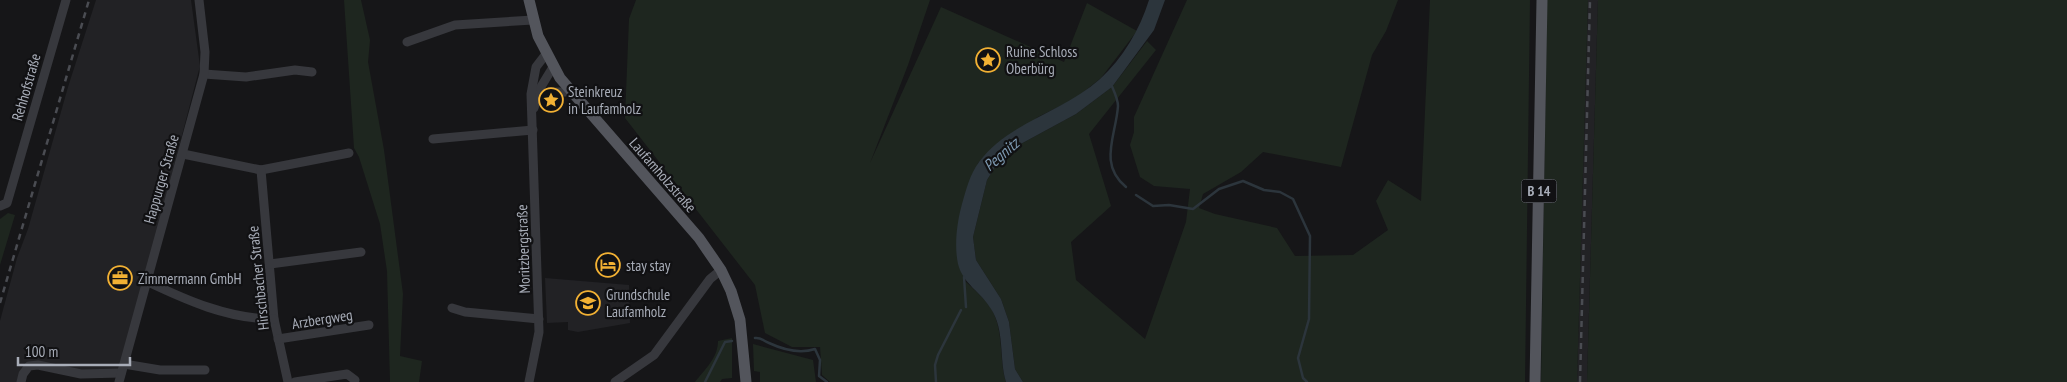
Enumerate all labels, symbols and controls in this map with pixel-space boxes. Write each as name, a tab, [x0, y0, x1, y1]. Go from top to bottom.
place label: Ruine Schloss Oberbürg	[1006, 42, 1077, 78]
place icon: Ruine Schloss Oberbürg	[975, 47, 1001, 73]
street label: Rehhofstraße	[7, 51, 45, 123]
place label: Steinkreuz in Laufamholz	[568, 82, 641, 118]
place icon: Steinkreuz in Laufamholz	[538, 87, 564, 113]
street label: Happurger Straße	[139, 132, 183, 226]
water label: Pegnitz	[979, 132, 1025, 175]
street label: Laufamholzstraße	[625, 134, 701, 216]
road number: B 14	[1522, 180, 1556, 202]
street label: Moritzbergstraße	[512, 204, 534, 294]
street label: Hirschbacher Straße	[243, 225, 273, 331]
hotel icon: stay stay	[595, 252, 621, 278]
place label: stay stay	[626, 256, 671, 275]
office icon: Zimmermann GmbH	[107, 265, 133, 291]
place label: Zimmermann GmbH	[138, 269, 242, 288]
place label: Grundschule Laufamholz	[606, 285, 670, 321]
school or university icon: Grundschule Laufamholz	[575, 290, 601, 316]
street label: Arzbergweg	[290, 305, 354, 333]
scale bar	[18, 334, 130, 366]
text: 100 m	[25, 342, 58, 361]

